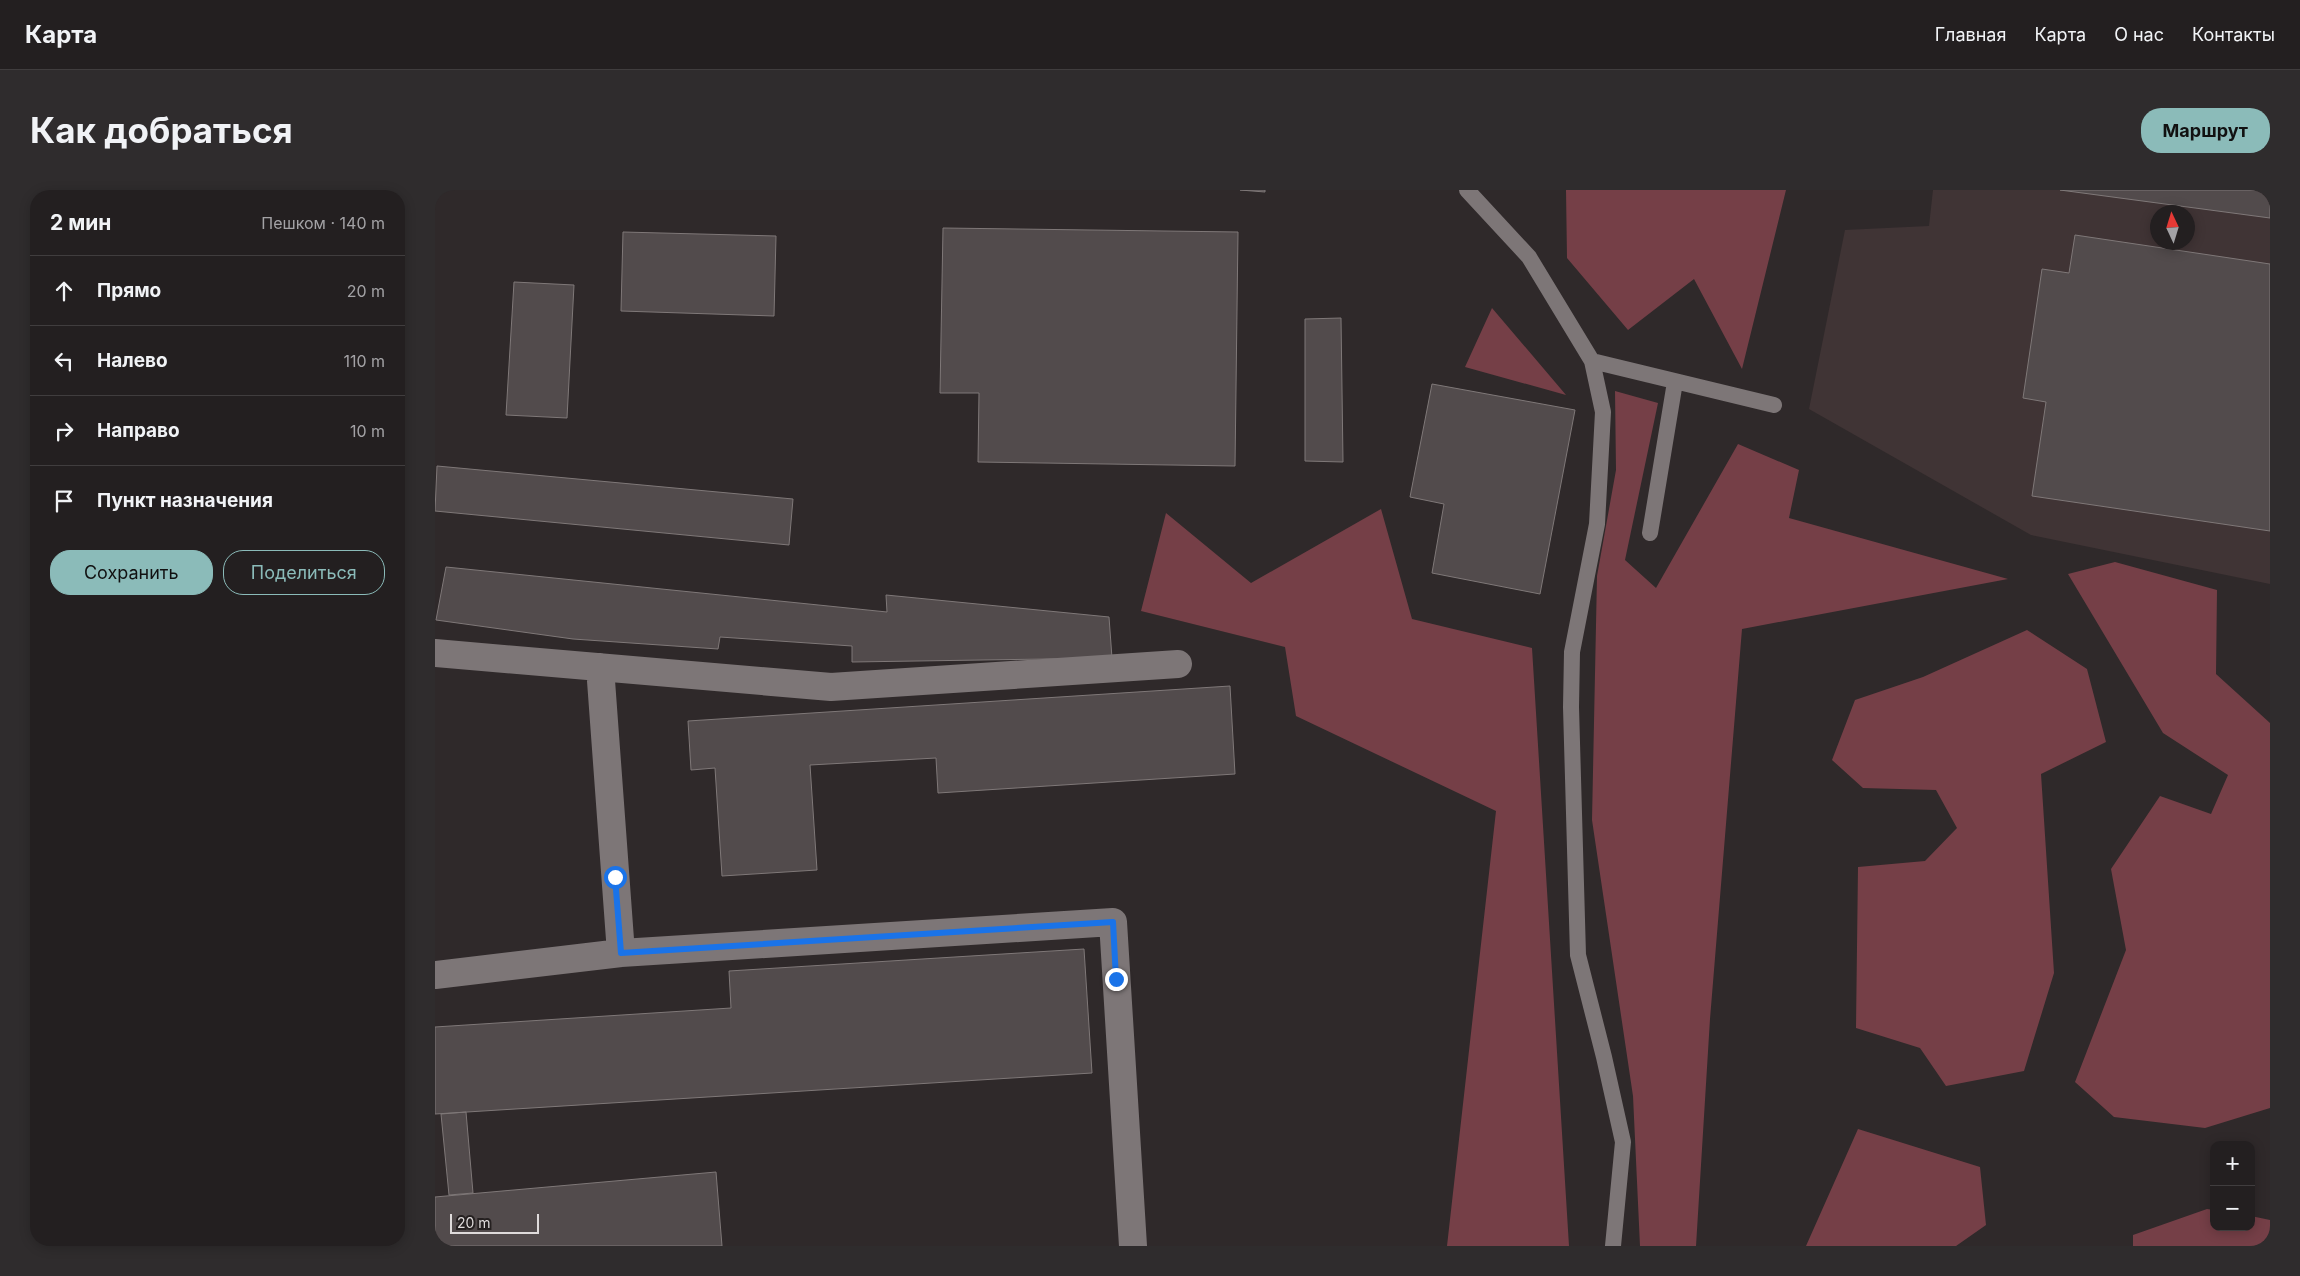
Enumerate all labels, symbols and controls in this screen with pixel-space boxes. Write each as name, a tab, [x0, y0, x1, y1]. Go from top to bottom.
text: Карта	[25, 20, 97, 49]
text: Главная	[1935, 24, 2006, 45]
text: Карта	[2034, 24, 2086, 45]
text: О нас	[2114, 24, 2164, 45]
text: Контакты	[2192, 24, 2275, 45]
button: Маршрут	[2141, 108, 2270, 153]
text: Как добраться	[30, 109, 293, 151]
north arrow	[2150, 205, 2195, 250]
text: 2 мин	[50, 210, 111, 235]
text: Пешком · 140 m	[261, 213, 385, 233]
icon: ahead	[50, 277, 78, 305]
text: Прямо	[97, 279, 161, 302]
text: 20 m	[347, 281, 385, 301]
icon: left	[50, 347, 78, 375]
text: Налево	[97, 349, 168, 372]
text: 110 m	[343, 351, 385, 371]
icon: right	[50, 417, 78, 445]
text: Направо	[97, 419, 180, 442]
text: 10 m	[350, 421, 385, 441]
icon: arrive	[50, 487, 78, 515]
text: Пункт назначения	[97, 489, 273, 512]
button: Сохранить	[50, 550, 213, 595]
button: Поделиться	[223, 550, 385, 595]
route start	[604, 866, 627, 889]
route end	[1105, 968, 1128, 991]
map controls	[2210, 1141, 2255, 1231]
button: +	[2210, 1141, 2255, 1186]
button: −	[2210, 1186, 2255, 1231]
scale bar	[450, 1211, 539, 1234]
text: 20 m	[457, 1214, 491, 1231]

